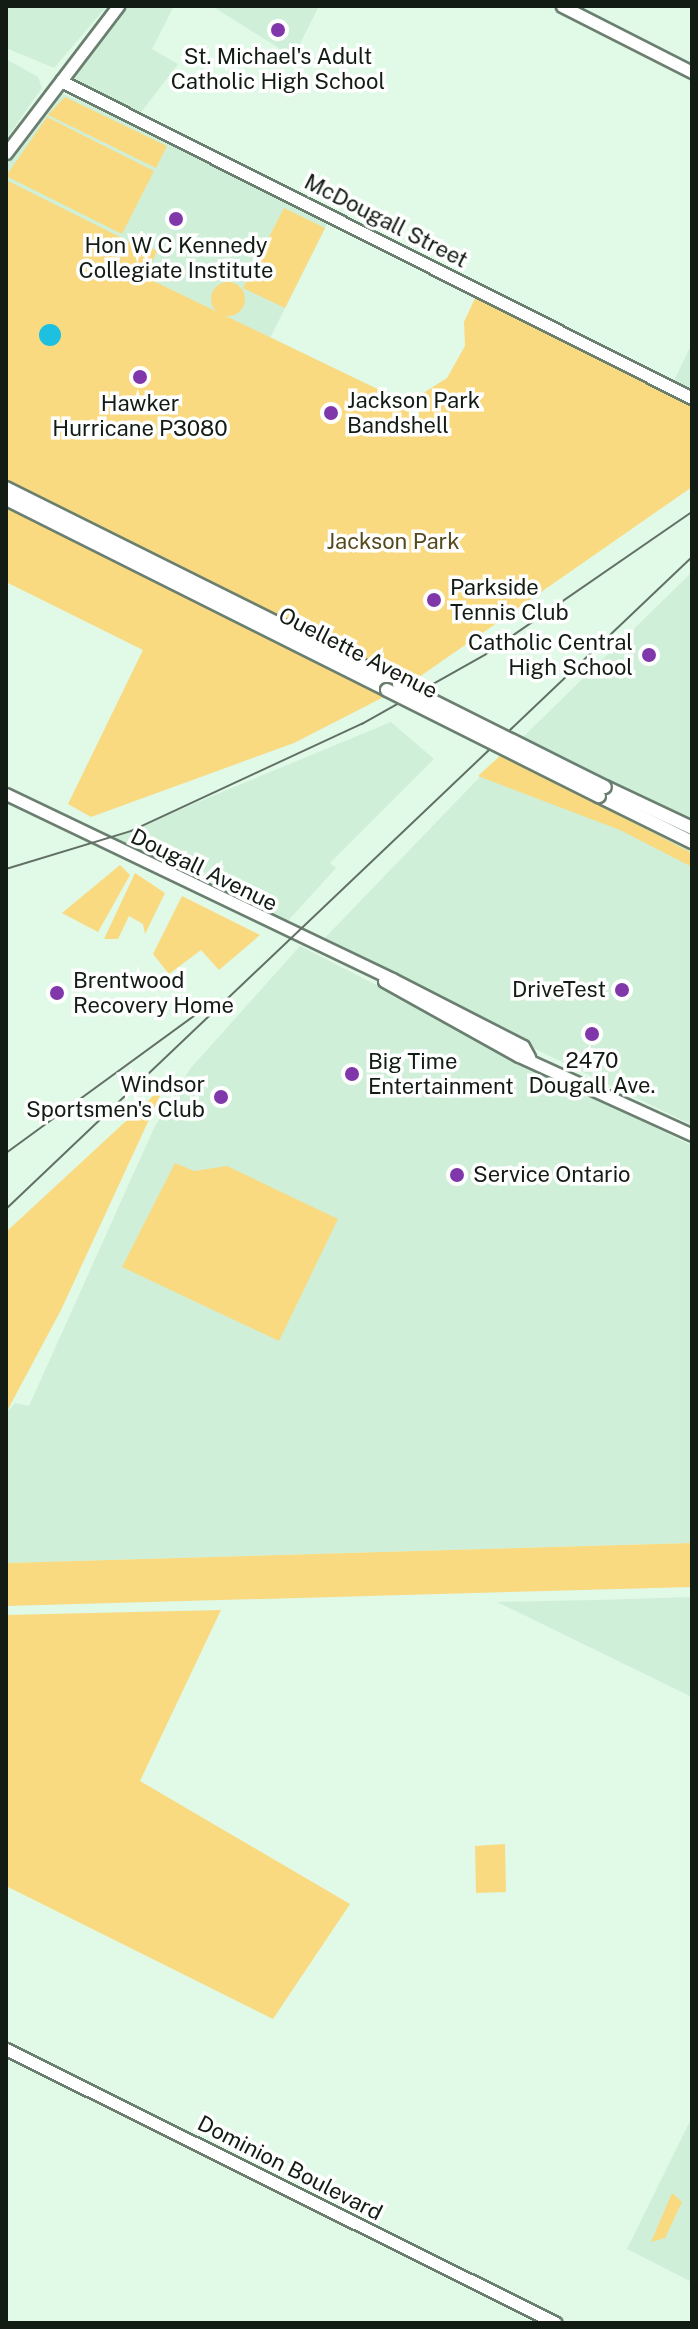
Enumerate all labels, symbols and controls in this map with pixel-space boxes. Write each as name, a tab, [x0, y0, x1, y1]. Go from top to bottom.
marker: St. Michael's Adult Catholic High School	[269, 21, 287, 39]
place label: St. Michael's Adult Catholic High School	[171, 43, 385, 94]
street label: McDougall Street	[300, 168, 472, 274]
marker: Hon W C Kennedy Collegiate Institute	[167, 210, 185, 228]
place label: Hon W C Kennedy Collegiate Institute	[79, 232, 273, 284]
marker: Hawker Hurricane P3080	[131, 368, 149, 386]
place label: Jackson Park Bandshell	[347, 387, 480, 438]
place label: Hawker Hurricane P3080	[52, 390, 228, 442]
marker: Jackson Park Bandshell	[322, 404, 340, 422]
park label: Jackson Park	[326, 529, 460, 555]
place label: Parkside Tennis Club	[450, 574, 569, 626]
marker: Parkside Tennis Club	[425, 591, 443, 609]
street label: Ouellette Avenue	[274, 602, 442, 704]
place label: Catholic Central High School	[468, 629, 633, 680]
marker: Catholic Central High School	[640, 646, 658, 664]
street label: Dougall Avenue	[126, 823, 282, 917]
place label: Brentwood Recovery Home	[73, 967, 234, 1018]
place label: DriveTest	[512, 977, 606, 1003]
marker: DriveTest	[613, 981, 631, 999]
marker: Brentwood Recovery Home	[48, 984, 66, 1002]
marker: 2470 Dougall Ave.	[583, 1025, 601, 1043]
place label: 2470 Dougall Ave.	[529, 1047, 655, 1098]
place label: Big Time Entertainment	[368, 1048, 514, 1100]
marker: Big Time Entertainment	[343, 1065, 361, 1083]
place label: Windsor Sportsmen's Club	[26, 1071, 205, 1122]
marker: Windsor Sportsmen's Club	[212, 1088, 230, 1106]
place label: Service Ontario	[473, 1162, 631, 1188]
marker: Service Ontario	[448, 1166, 466, 1184]
street label: Dominion Boulevard	[193, 2110, 387, 2226]

